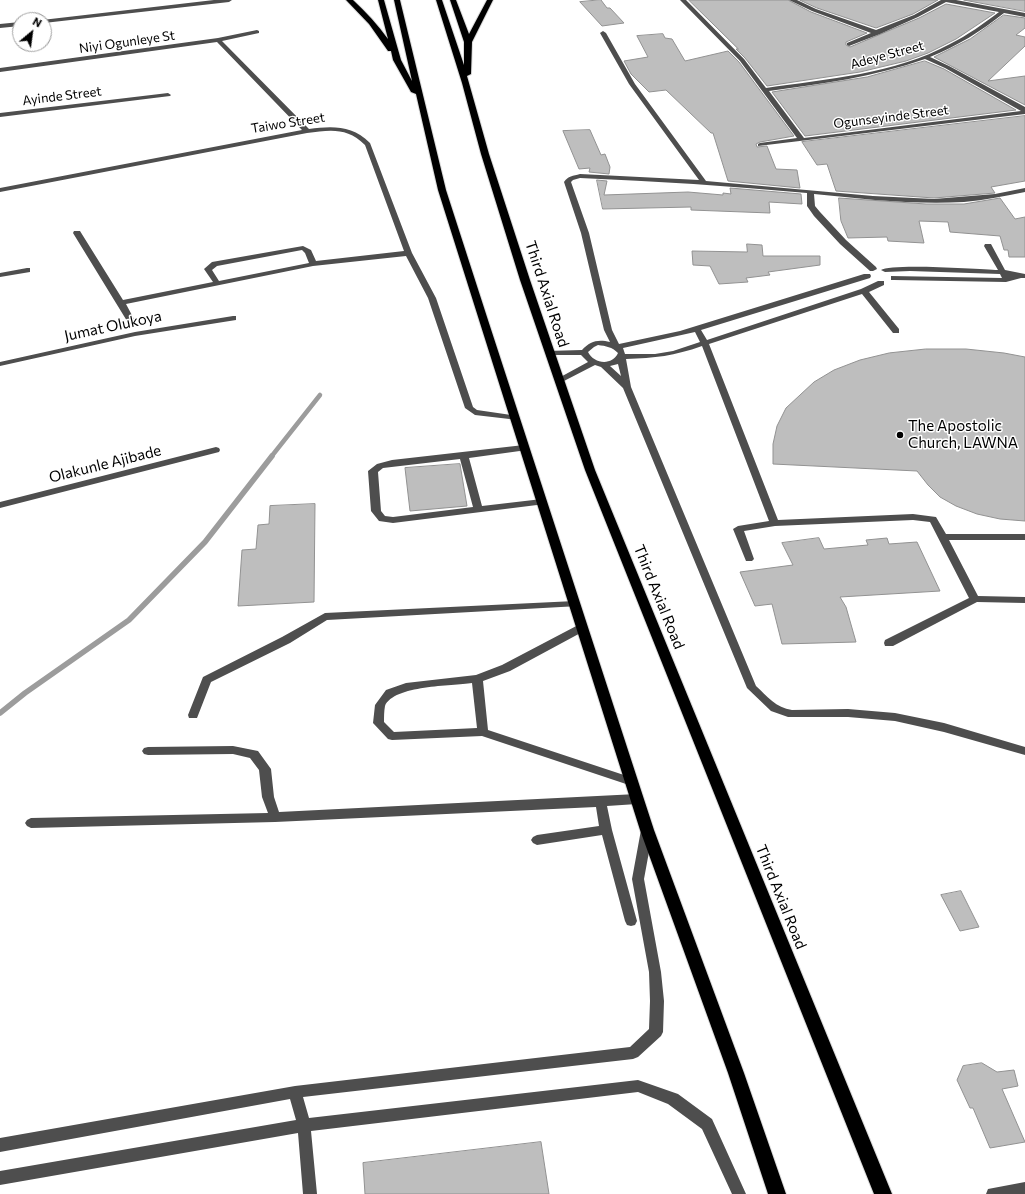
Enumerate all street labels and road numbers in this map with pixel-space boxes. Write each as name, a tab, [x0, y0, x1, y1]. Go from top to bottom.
street label: Niyi Ogunleye St	[78, 28, 176, 56]
street label: Adeye Street	[849, 38, 925, 72]
street label: Ayinde Street	[22, 83, 102, 109]
street label: Ogunseyinde Street	[832, 102, 950, 132]
street label: Taiwo Street	[250, 109, 326, 137]
street label: Third Axial Road	[521, 238, 573, 350]
street label: Jumat Olukoya	[63, 307, 163, 345]
street label: Olakunle Ajibade	[47, 441, 163, 487]
street label: Third Axial Road	[630, 542, 688, 652]
street label: Third Axial Road	[752, 842, 810, 952]

